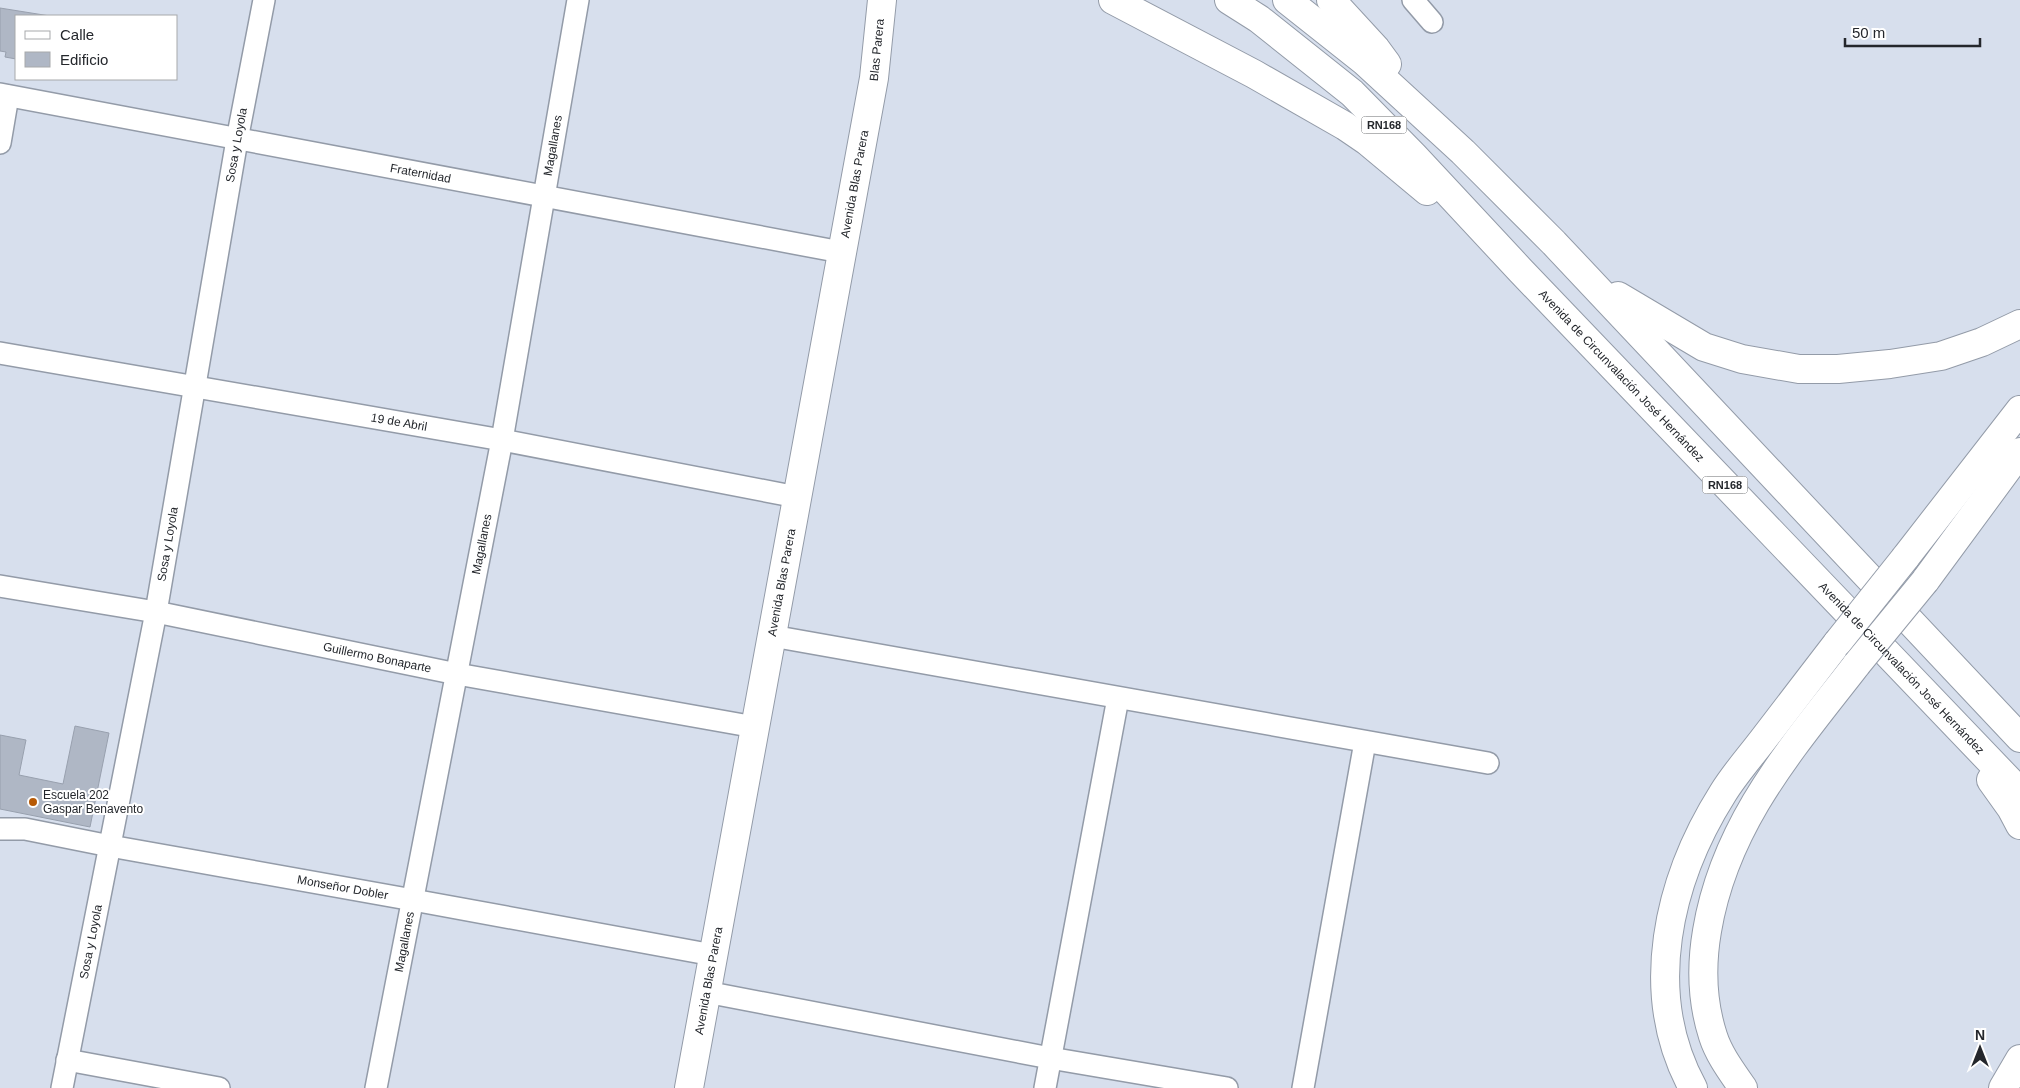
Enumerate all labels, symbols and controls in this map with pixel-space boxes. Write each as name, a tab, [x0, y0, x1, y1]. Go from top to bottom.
legend	[15, 15, 178, 80]
scale bar	[1845, 15, 1980, 47]
street label: Blas Parera	[867, 18, 887, 82]
text: 50 m	[1852, 24, 1885, 41]
text: Calle	[60, 26, 94, 43]
text: Edificio	[60, 51, 108, 68]
street label: Sosa y Loyola	[223, 106, 250, 183]
street label: Magallanes	[541, 114, 565, 177]
road number: RN168	[1362, 116, 1406, 134]
street label: Avenida Blas Parera	[838, 129, 871, 239]
street label: Fraternidad	[389, 161, 452, 186]
street label: Avenida de Circunvalación José Hernández	[1536, 287, 1707, 465]
street label: 19 de Abril	[370, 410, 428, 434]
road number: RN168	[1702, 476, 1748, 494]
street label: Sosa y Loyola	[154, 505, 181, 583]
street label: Magallanes	[469, 513, 494, 576]
street label: Avenida Blas Parera	[765, 527, 798, 637]
street label: Avenida de Circunvalación José Hernández	[1816, 579, 1987, 757]
street label: Guillermo Bonaparte	[322, 640, 433, 676]
place label: Escuela 202 Gaspar Benavento	[43, 788, 143, 816]
marker: Escuela 202 Gaspar Benavento	[27, 796, 39, 808]
street label: Monseñor Dobler	[296, 872, 389, 902]
street label: Sosa y Loyola	[77, 903, 105, 980]
street label: Magallanes	[392, 910, 417, 973]
street label: Avenida Blas Parera	[692, 925, 725, 1036]
north arrow	[1955, 1023, 2005, 1073]
text: N	[1975, 1027, 1985, 1043]

